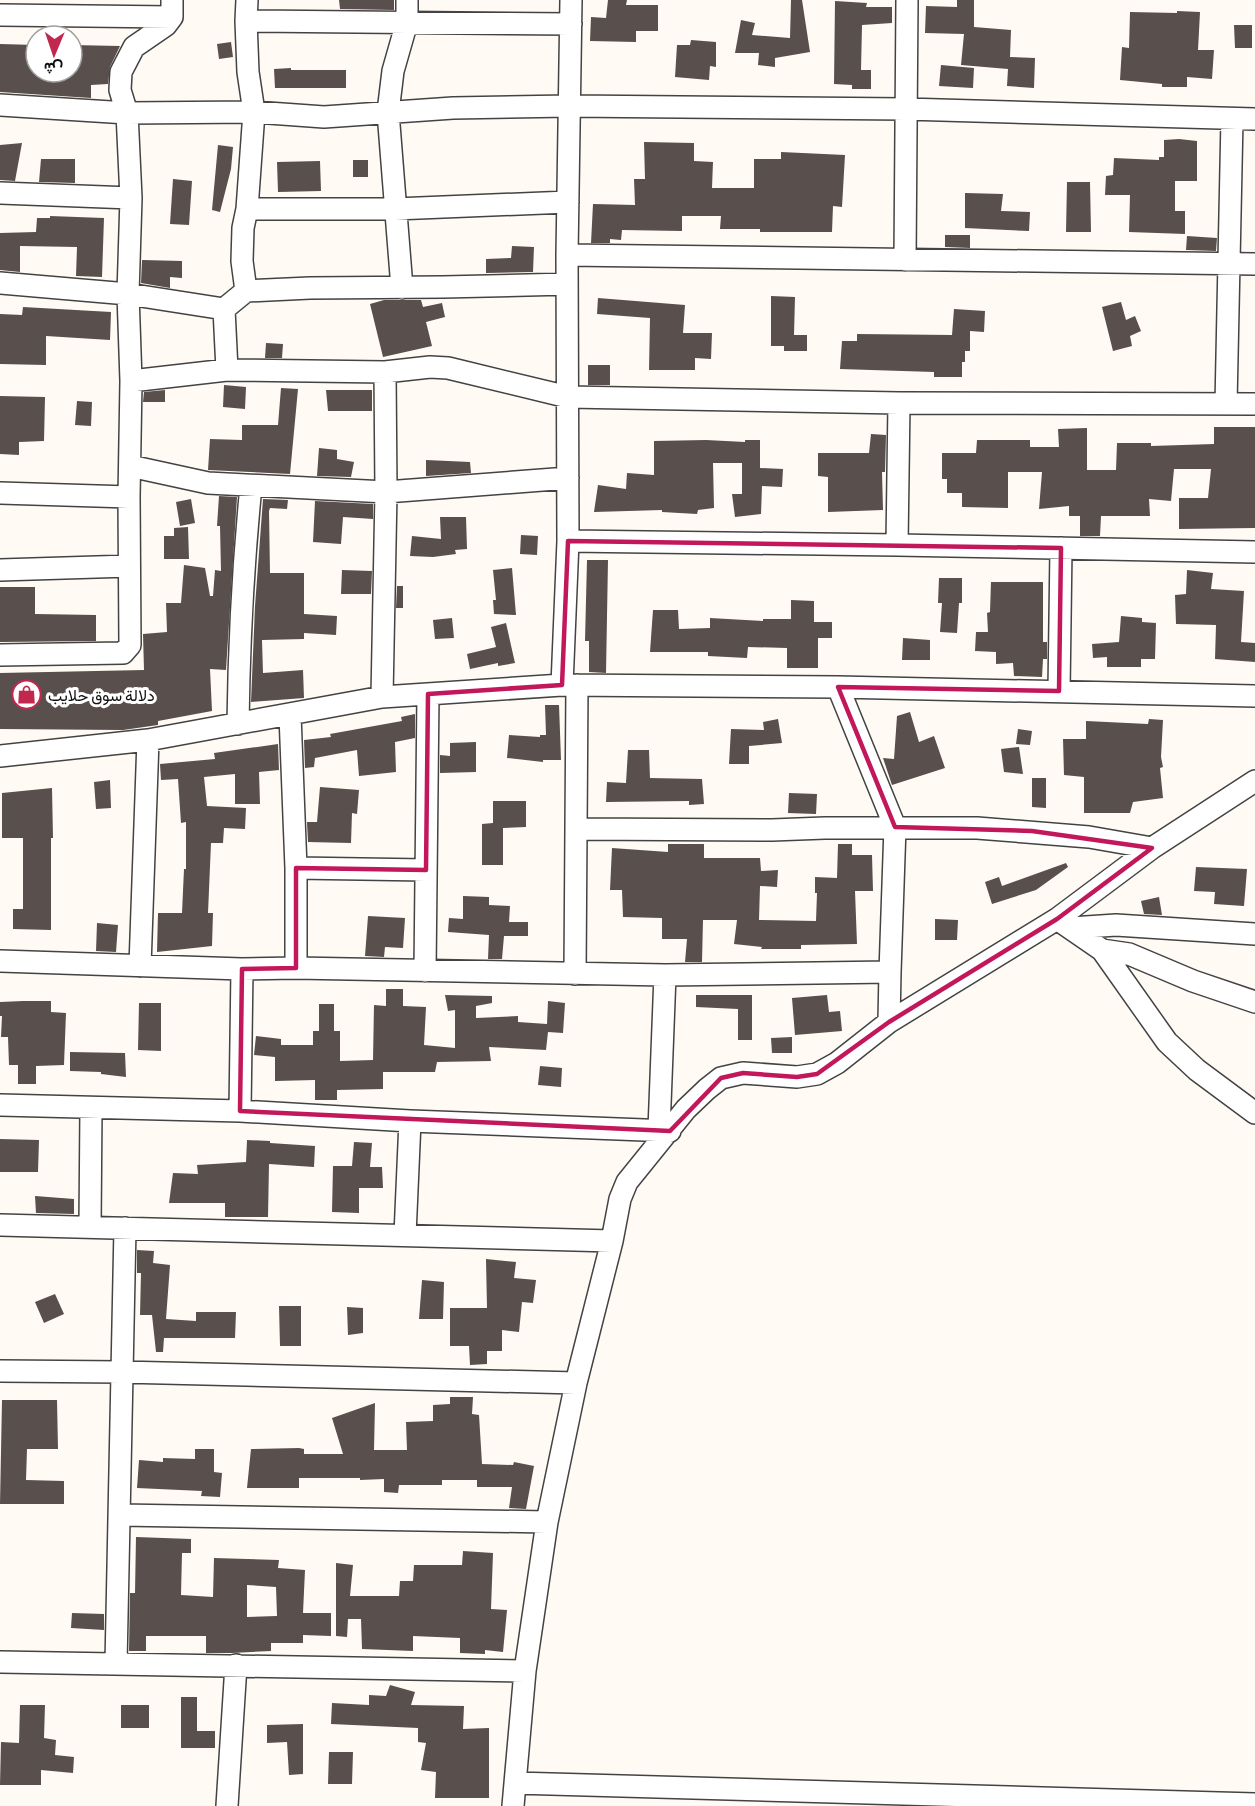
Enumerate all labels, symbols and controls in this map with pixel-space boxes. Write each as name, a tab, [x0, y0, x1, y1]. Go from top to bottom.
north arrow	[24, 24, 84, 84]
text: ش	[44, 59, 63, 77]
shop icon: دلالة سوق حلايب	[11, 679, 43, 711]
place label: دلالة سوق حلايب	[48, 687, 155, 706]

